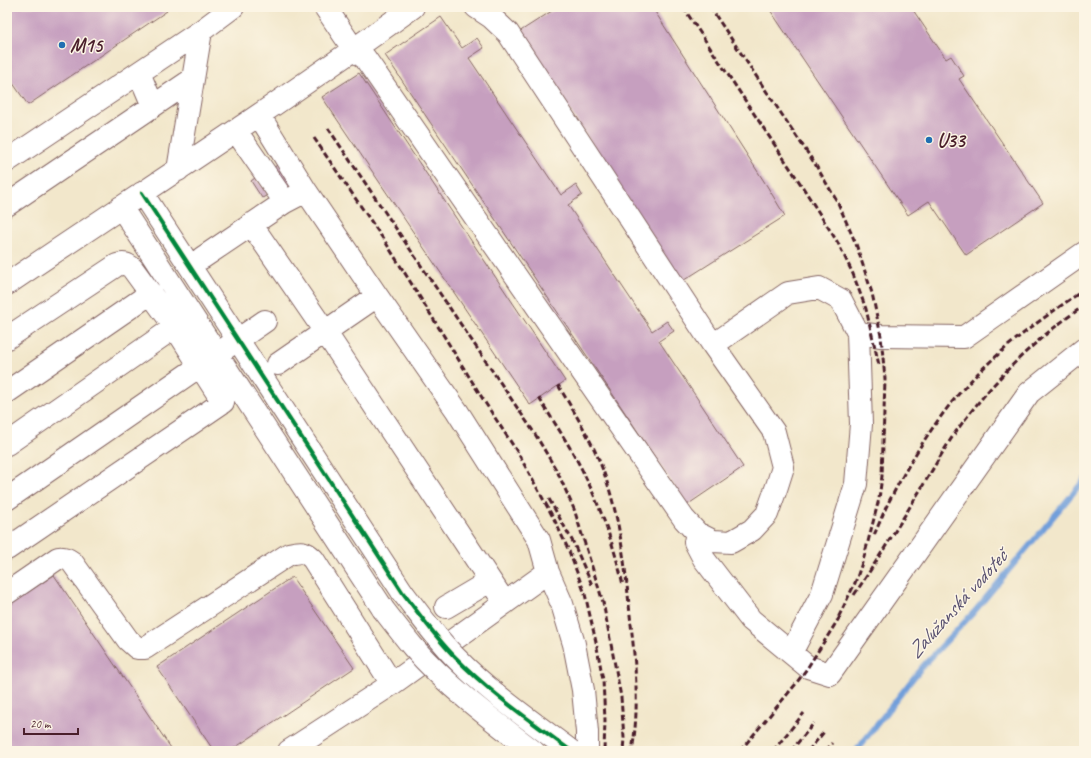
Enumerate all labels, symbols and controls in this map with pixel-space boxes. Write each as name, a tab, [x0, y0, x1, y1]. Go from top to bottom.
place label: M15	[70, 33, 105, 58]
marker: M15	[57, 40, 67, 50]
place label: U33	[937, 128, 967, 153]
marker: U33	[924, 135, 934, 145]
water label: Zalužanská vodoteč	[902, 540, 1016, 663]
scale bar	[24, 710, 78, 736]
text: 20 m	[30, 716, 52, 732]

